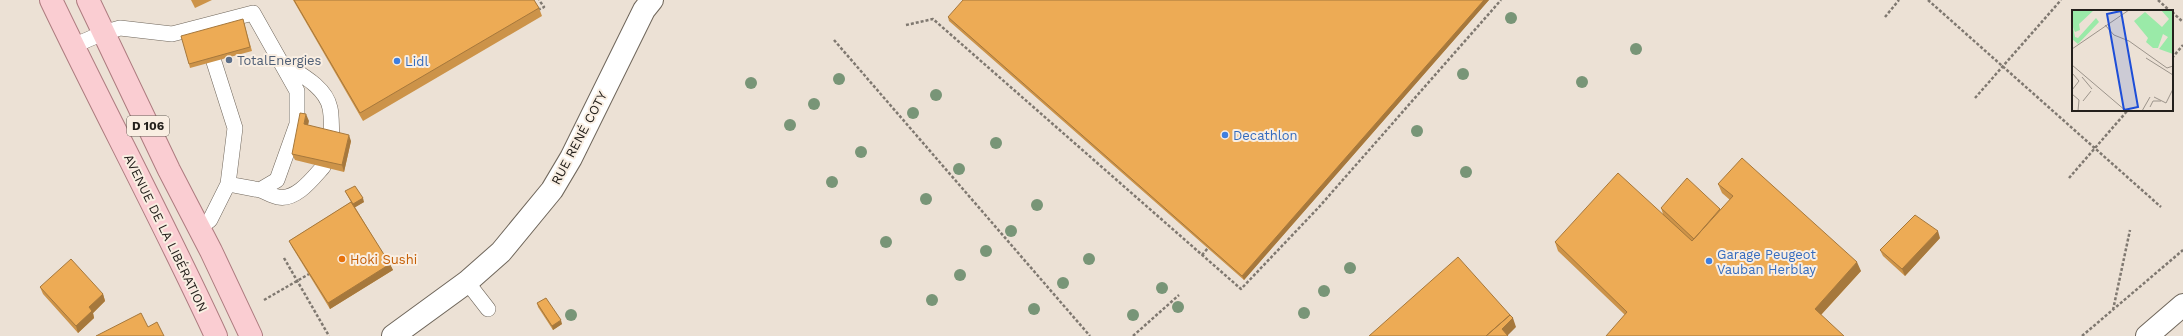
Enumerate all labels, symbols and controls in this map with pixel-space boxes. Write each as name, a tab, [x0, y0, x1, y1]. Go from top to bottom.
inset map	[2072, 10, 2173, 111]
place label: TotalEnergies	[237, 53, 322, 68]
place label: Lidl	[405, 54, 428, 69]
marker: TotalEnergies	[224, 55, 234, 65]
marker: Lidl	[392, 56, 402, 66]
street label: RUE RENÉ COTY	[547, 88, 610, 187]
road number: D 106	[127, 116, 169, 136]
place label: Decathlon	[1233, 128, 1298, 143]
marker: Decathlon	[1220, 130, 1230, 140]
street label: AVENUE DE LA LIBÉRATION	[121, 151, 212, 314]
place label: Garage Peugeot Vauban Herblay	[1717, 247, 1817, 277]
place label: Hoki Sushi	[350, 252, 417, 267]
marker: Hoki Sushi	[337, 254, 347, 264]
marker: Garage Peugeot Vauban Herblay	[1704, 256, 1714, 266]

